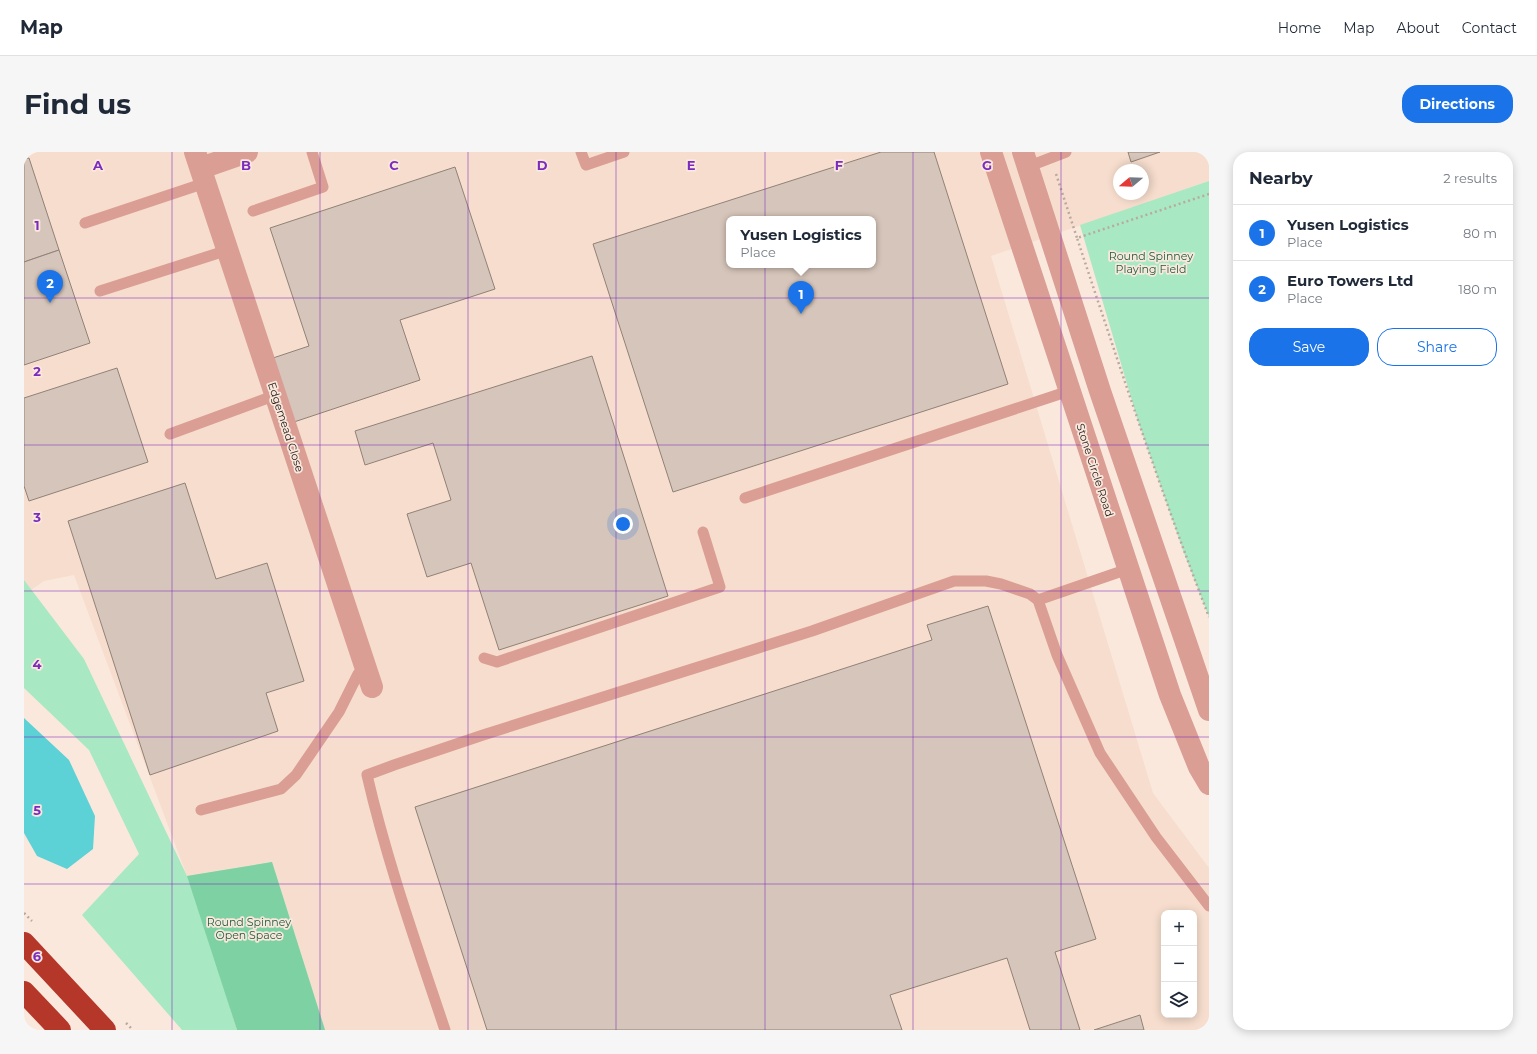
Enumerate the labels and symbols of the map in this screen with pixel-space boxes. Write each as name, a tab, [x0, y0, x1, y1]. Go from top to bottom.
text: A	[92, 157, 104, 173]
text: B	[241, 157, 251, 173]
text: C	[389, 157, 399, 173]
text: D	[537, 157, 548, 173]
text: E	[687, 157, 696, 173]
text: F	[835, 157, 843, 173]
text: G	[982, 157, 992, 173]
north arrow	[1113, 164, 1149, 200]
text: 1	[34, 217, 40, 233]
park label: Round Spinney Playing Field	[1109, 249, 1193, 276]
pin: 2	[37, 270, 63, 303]
pin: 1	[788, 281, 814, 314]
text: 2	[33, 363, 41, 379]
street label: Edgemead Close	[265, 380, 307, 474]
street label: Stone Circle Road	[1073, 422, 1117, 518]
text: 3	[32, 509, 41, 525]
your location	[613, 514, 633, 534]
text: 4	[33, 656, 42, 672]
text: 5	[33, 802, 41, 818]
park label: Round Spinney Open Space	[207, 915, 291, 942]
text: 6	[33, 948, 42, 964]

